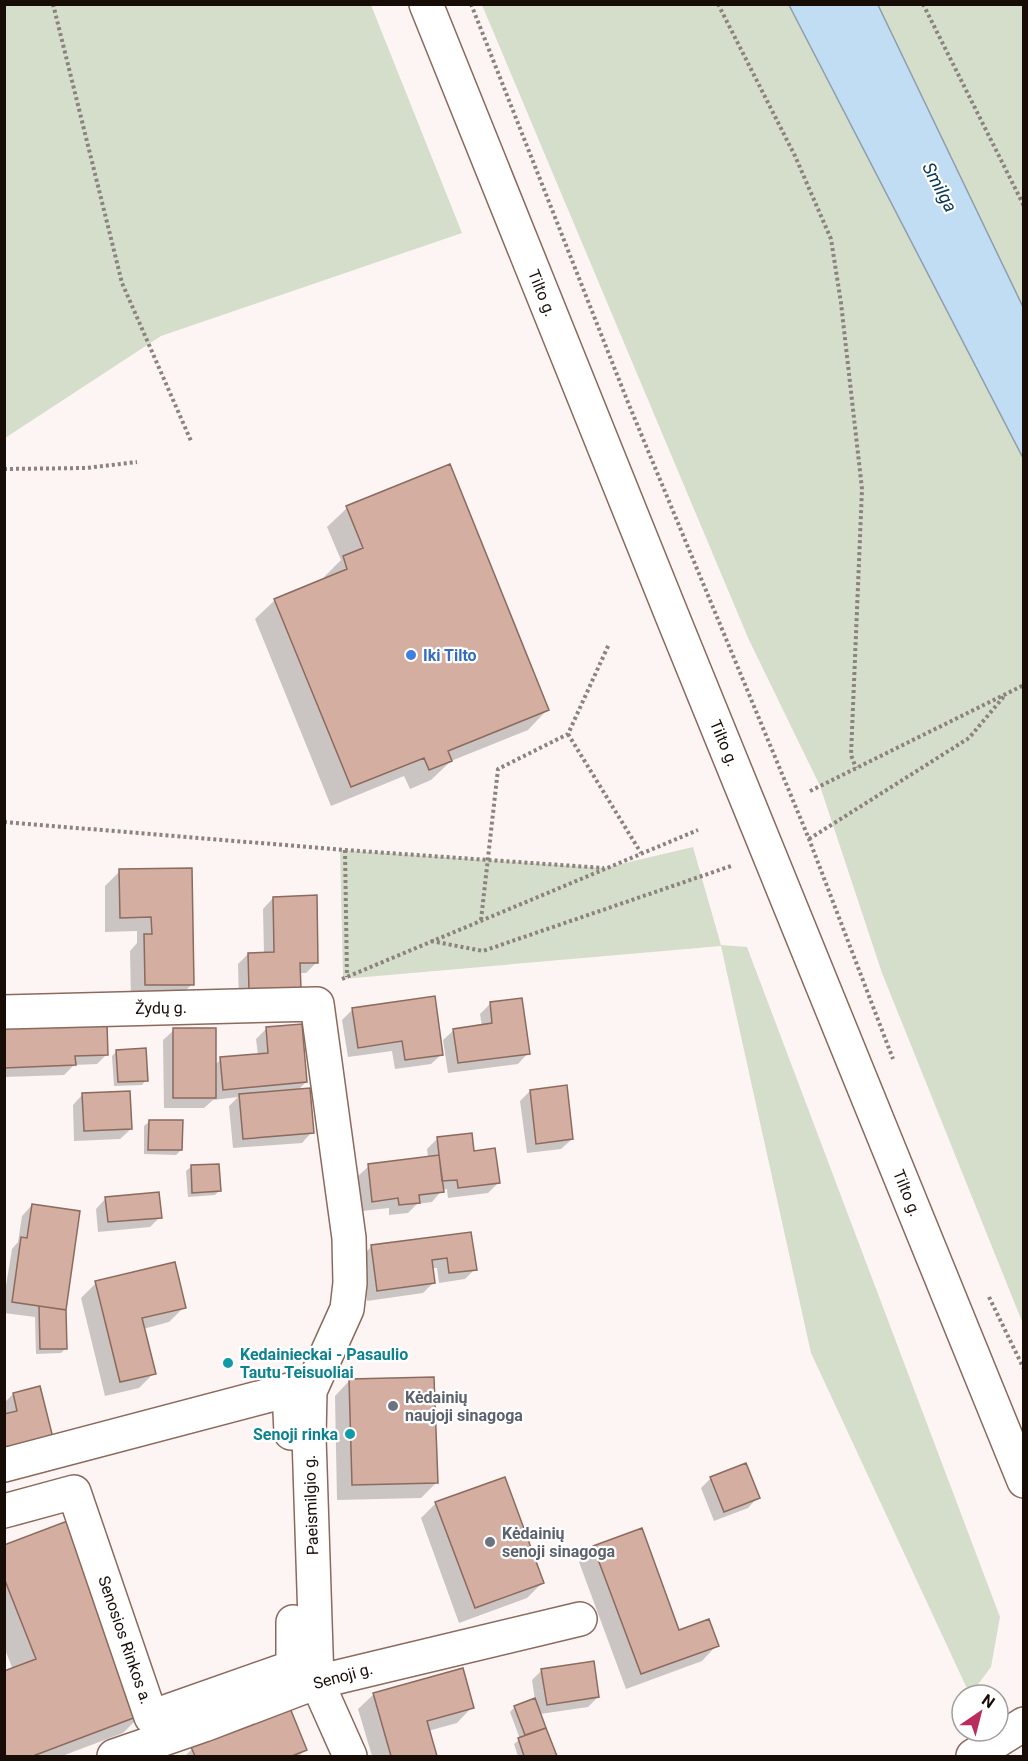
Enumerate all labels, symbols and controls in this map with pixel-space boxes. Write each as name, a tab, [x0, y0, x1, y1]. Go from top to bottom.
water label: Smilga	[918, 158, 962, 216]
street label: Tilto g.	[524, 267, 560, 319]
place label: Iki Tilto	[423, 646, 477, 665]
marker: Iki Tilto	[404, 648, 418, 662]
street label: Tilto g.	[706, 717, 742, 769]
street label: Žydų g.	[135, 998, 187, 1018]
street label: Tilto g.	[889, 1167, 925, 1219]
place label: Kedainieckai - Pasaulio Tautu Teisuoliai	[240, 1345, 408, 1382]
marker: Kedainieckai - Pasaulio Tautu Teisuoliai	[221, 1356, 235, 1370]
place label: Kėdainių naujoji sinagoga	[405, 1388, 523, 1425]
marker: Kėdainių naujoji sinagoga	[386, 1399, 400, 1413]
place label: Senoji rinka	[253, 1425, 338, 1444]
marker: Senoji rinka	[343, 1427, 357, 1441]
street label: Paeismilgio g.	[300, 1455, 322, 1555]
place label: Kėdainių senoji sinagoga	[502, 1524, 616, 1561]
marker: Kėdainių senoji sinagoga	[483, 1535, 497, 1549]
street label: Senosios Rinkos a.	[94, 1573, 156, 1707]
street label: Senoji g.	[311, 1659, 375, 1693]
north arrow	[950, 1683, 1010, 1743]
text: N	[978, 1690, 998, 1712]

